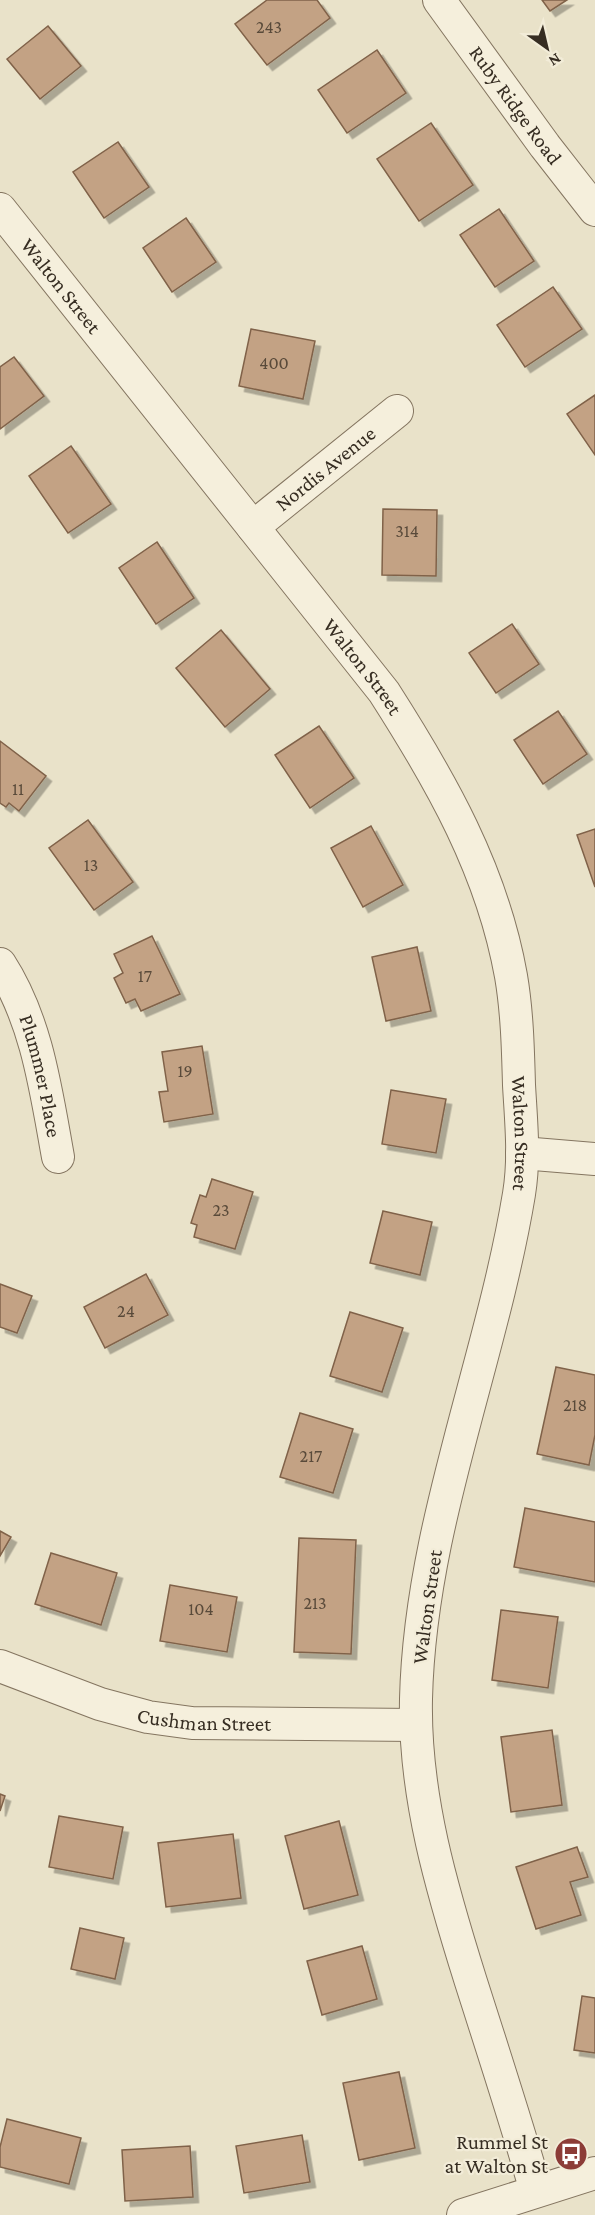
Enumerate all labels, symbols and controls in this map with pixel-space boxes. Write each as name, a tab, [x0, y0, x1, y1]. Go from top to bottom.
house number: 243	[256, 17, 282, 37]
north arrow	[517, 18, 577, 78]
street label: Ruby Ridge Road	[464, 41, 567, 169]
text: N	[546, 50, 564, 70]
street label: Walton Street	[16, 233, 107, 339]
house number: 400	[259, 353, 289, 373]
street label: Nordis Avenue	[270, 421, 380, 516]
house number: 314	[395, 521, 419, 541]
street label: Walton Street	[318, 614, 408, 720]
house number: 11	[12, 779, 24, 799]
house number: 13	[84, 855, 98, 875]
house number: 17	[138, 966, 152, 986]
street label: Plummer Place	[14, 1011, 66, 1139]
house number: 19	[177, 1061, 193, 1081]
street label: Walton Street	[507, 1075, 534, 1193]
house number: 23	[212, 1200, 230, 1220]
house number: 24	[117, 1301, 135, 1321]
house number: 218	[563, 1395, 587, 1415]
house number: 217	[300, 1446, 322, 1466]
street label: Walton Street	[407, 1547, 447, 1666]
house number: 213	[303, 1593, 327, 1613]
house number: 104	[188, 1599, 214, 1619]
street label: Cushman Street	[135, 1703, 272, 1736]
place label: Rummel St at Walton St	[445, 2130, 549, 2178]
bus stop icon: Rummel St at Walton St	[553, 2136, 589, 2172]

